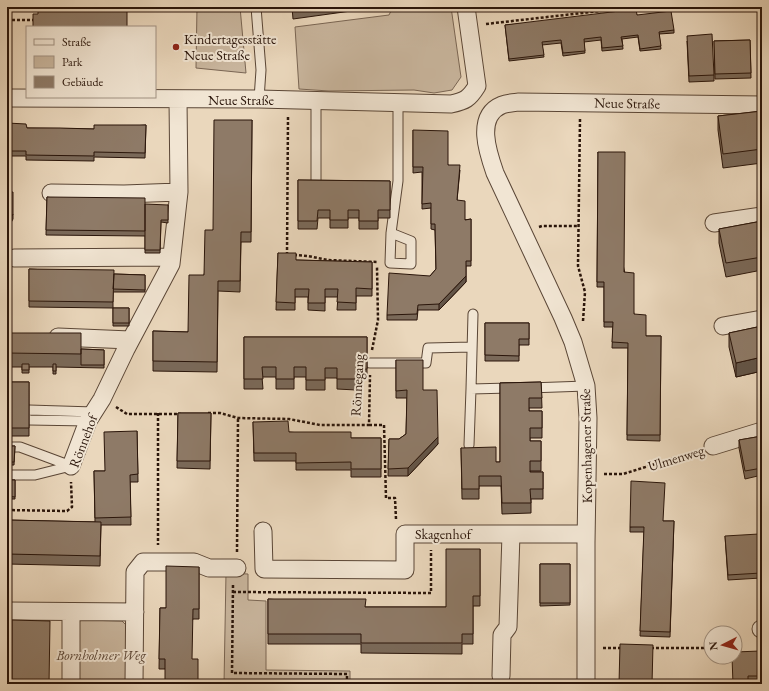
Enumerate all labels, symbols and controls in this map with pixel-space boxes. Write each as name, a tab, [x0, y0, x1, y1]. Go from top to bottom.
legend	[26, 26, 156, 98]
place label: Kindertagesstätte Neue Straße	[184, 30, 277, 64]
text: Straße	[62, 34, 91, 50]
marker: Kindertagesstätte Neue Straße	[171, 42, 181, 52]
text: Park	[62, 54, 83, 70]
text: Gebäude	[62, 74, 104, 90]
street label: Neue Straße	[208, 91, 274, 109]
street label: Neue Straße	[594, 93, 661, 113]
street label: Rönnegang	[346, 353, 368, 417]
street label: Kopenhagener Straße	[576, 388, 596, 504]
street label: Rönnehof	[65, 410, 102, 470]
street label: Ulmenweg	[646, 441, 707, 475]
street label: Skagenhof	[415, 525, 473, 543]
north arrow	[703, 625, 743, 665]
text: N	[706, 641, 720, 651]
park label: Bornholmer Weg	[55, 646, 147, 664]

